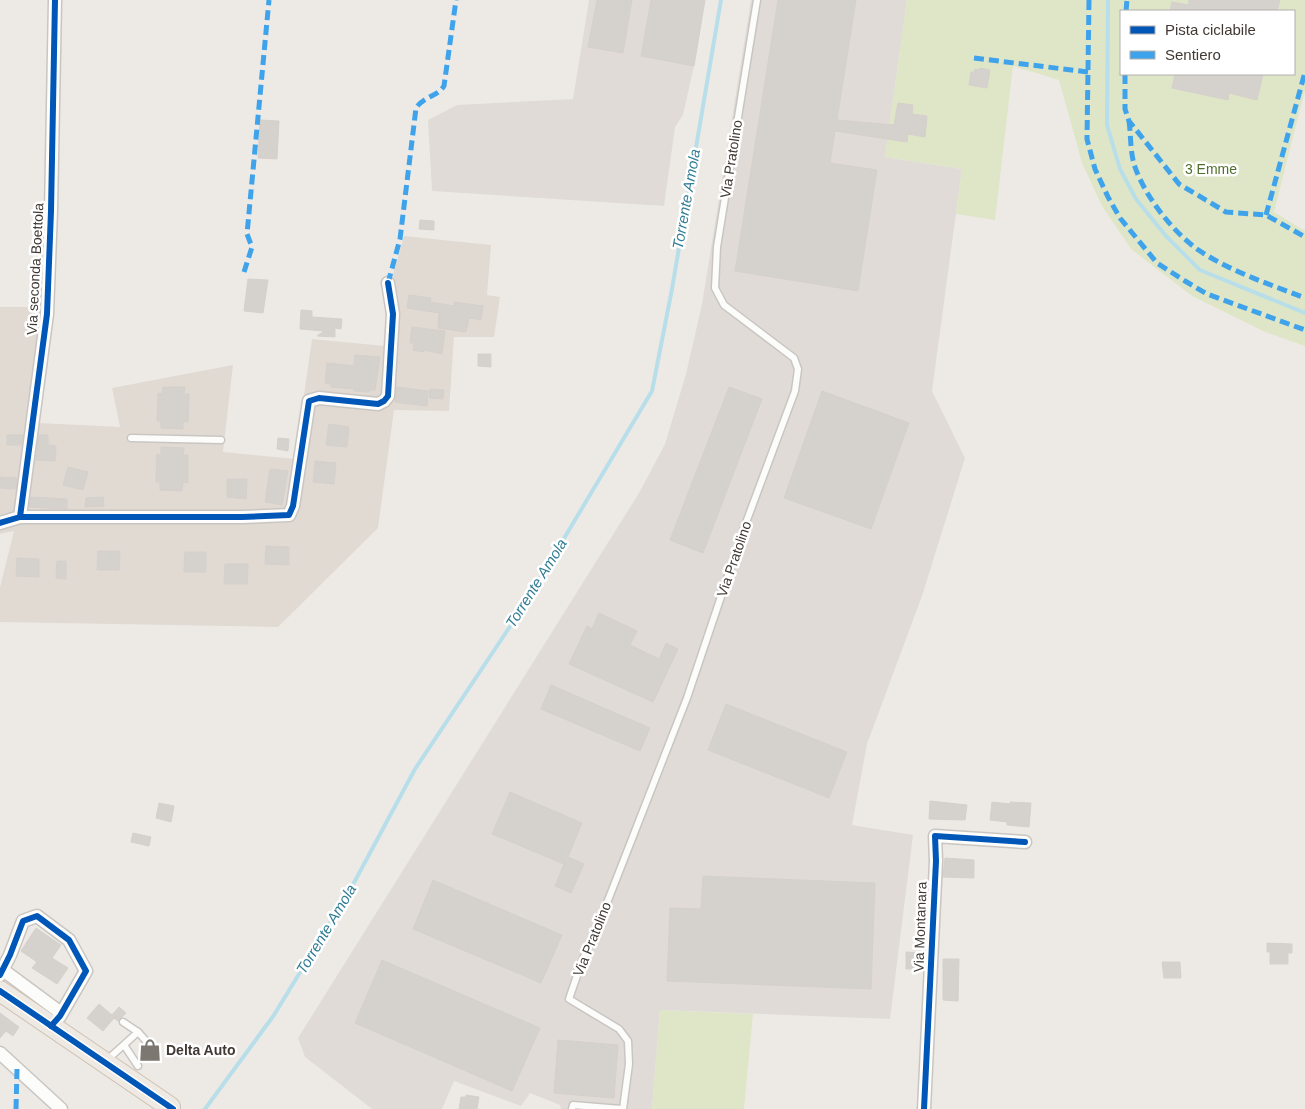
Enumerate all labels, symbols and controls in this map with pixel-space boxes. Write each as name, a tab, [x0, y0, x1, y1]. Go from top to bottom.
legend	[1120, 10, 1295, 75]
text: Pista ciclabile	[1165, 21, 1256, 38]
text: Sentiero	[1165, 46, 1221, 63]
street label: Via Pratolino	[717, 118, 745, 199]
water label: Torrente Amola	[669, 148, 703, 250]
park label: 3 Emme	[1185, 161, 1237, 177]
street label: Via seconda Boettola	[24, 202, 46, 335]
street label: Via Pratolino	[714, 519, 755, 599]
water label: Torrente Amola	[502, 535, 570, 631]
water label: Torrente Amola	[293, 881, 359, 977]
street label: Via Montanara	[910, 881, 930, 973]
street label: Via Pratolino	[570, 899, 614, 979]
shop icon: Delta Auto	[137, 1037, 163, 1063]
place label: Delta Auto	[166, 1042, 235, 1058]

